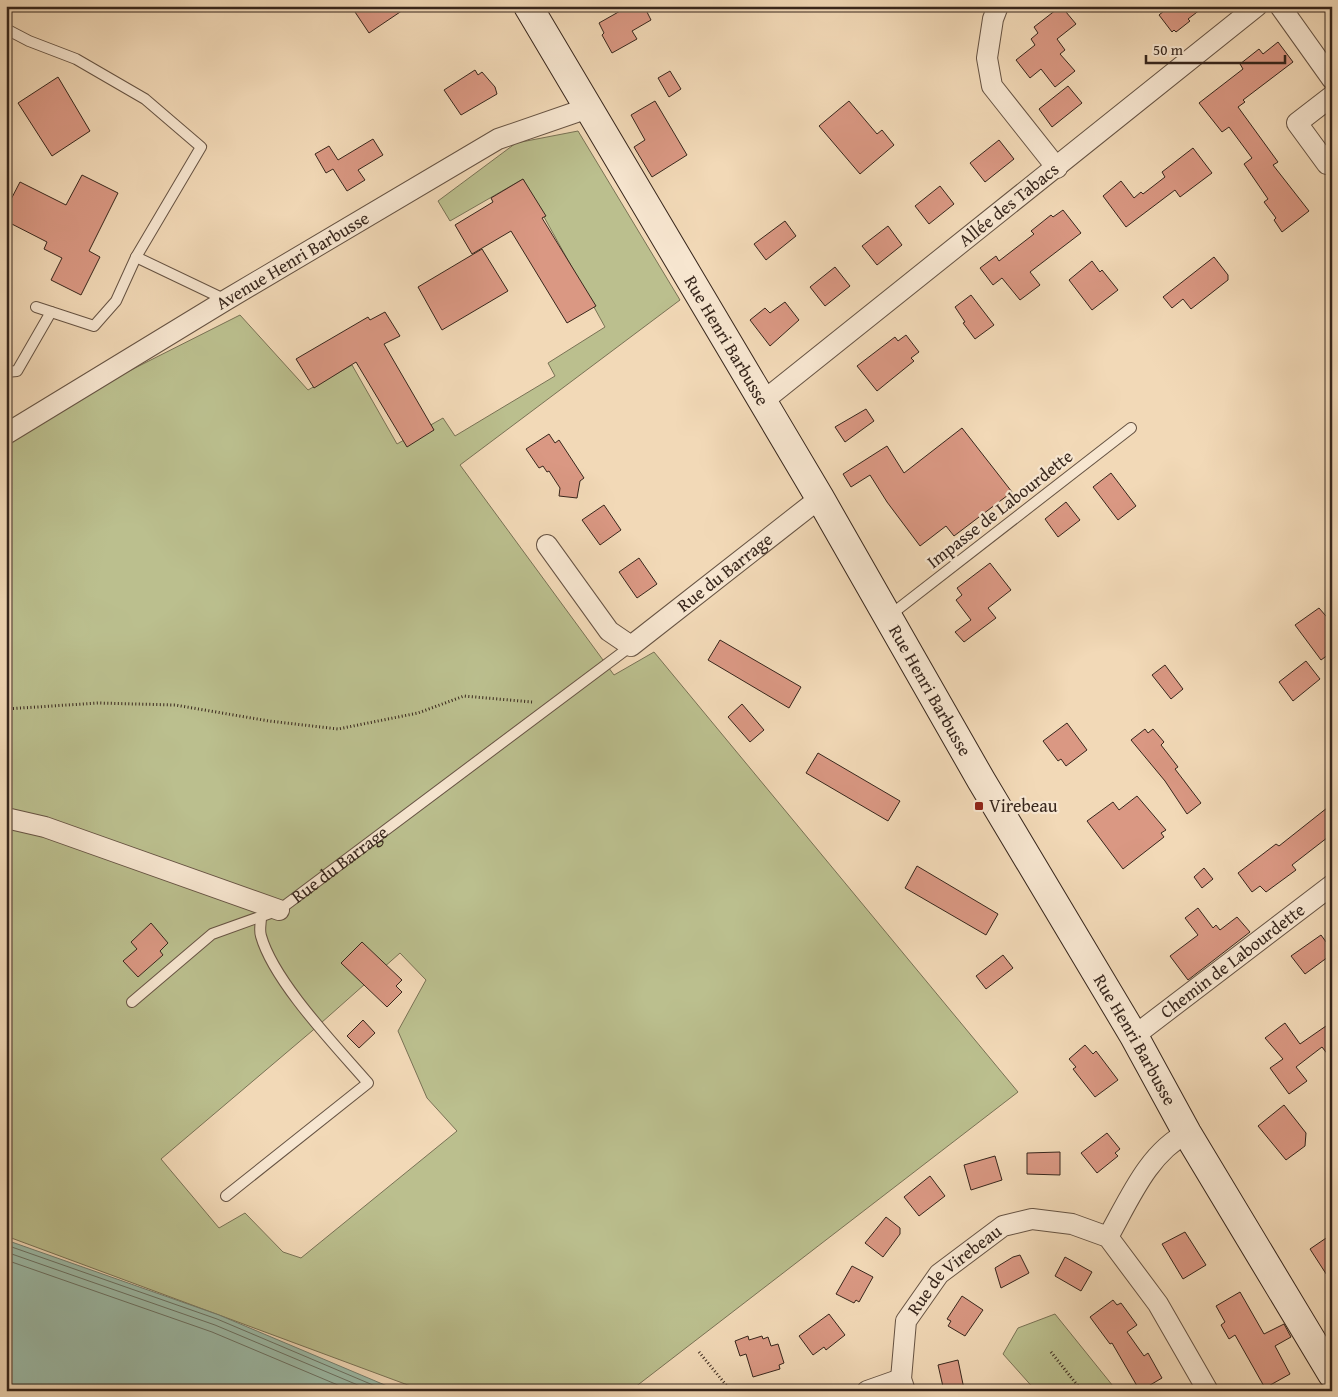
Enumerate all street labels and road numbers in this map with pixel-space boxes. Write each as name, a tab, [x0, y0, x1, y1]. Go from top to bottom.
street label: Allée des Tabacs	[952, 156, 1065, 253]
street label: Avenue Henri Barbusse	[210, 204, 374, 316]
street label: Rue Henri Barbusse	[678, 270, 776, 411]
street label: Impasse de Labourdette	[921, 443, 1079, 574]
street label: Rue du Barrage	[671, 526, 778, 618]
street label: Rue Henri Barbusse	[882, 620, 979, 761]
street label: Rue du Barrage	[285, 819, 394, 909]
street label: Chemin de Labourdette	[1154, 896, 1311, 1025]
street label: Rue Henri Barbusse	[1087, 969, 1184, 1110]
street label: Rue de Virebeau	[900, 1217, 1007, 1321]

